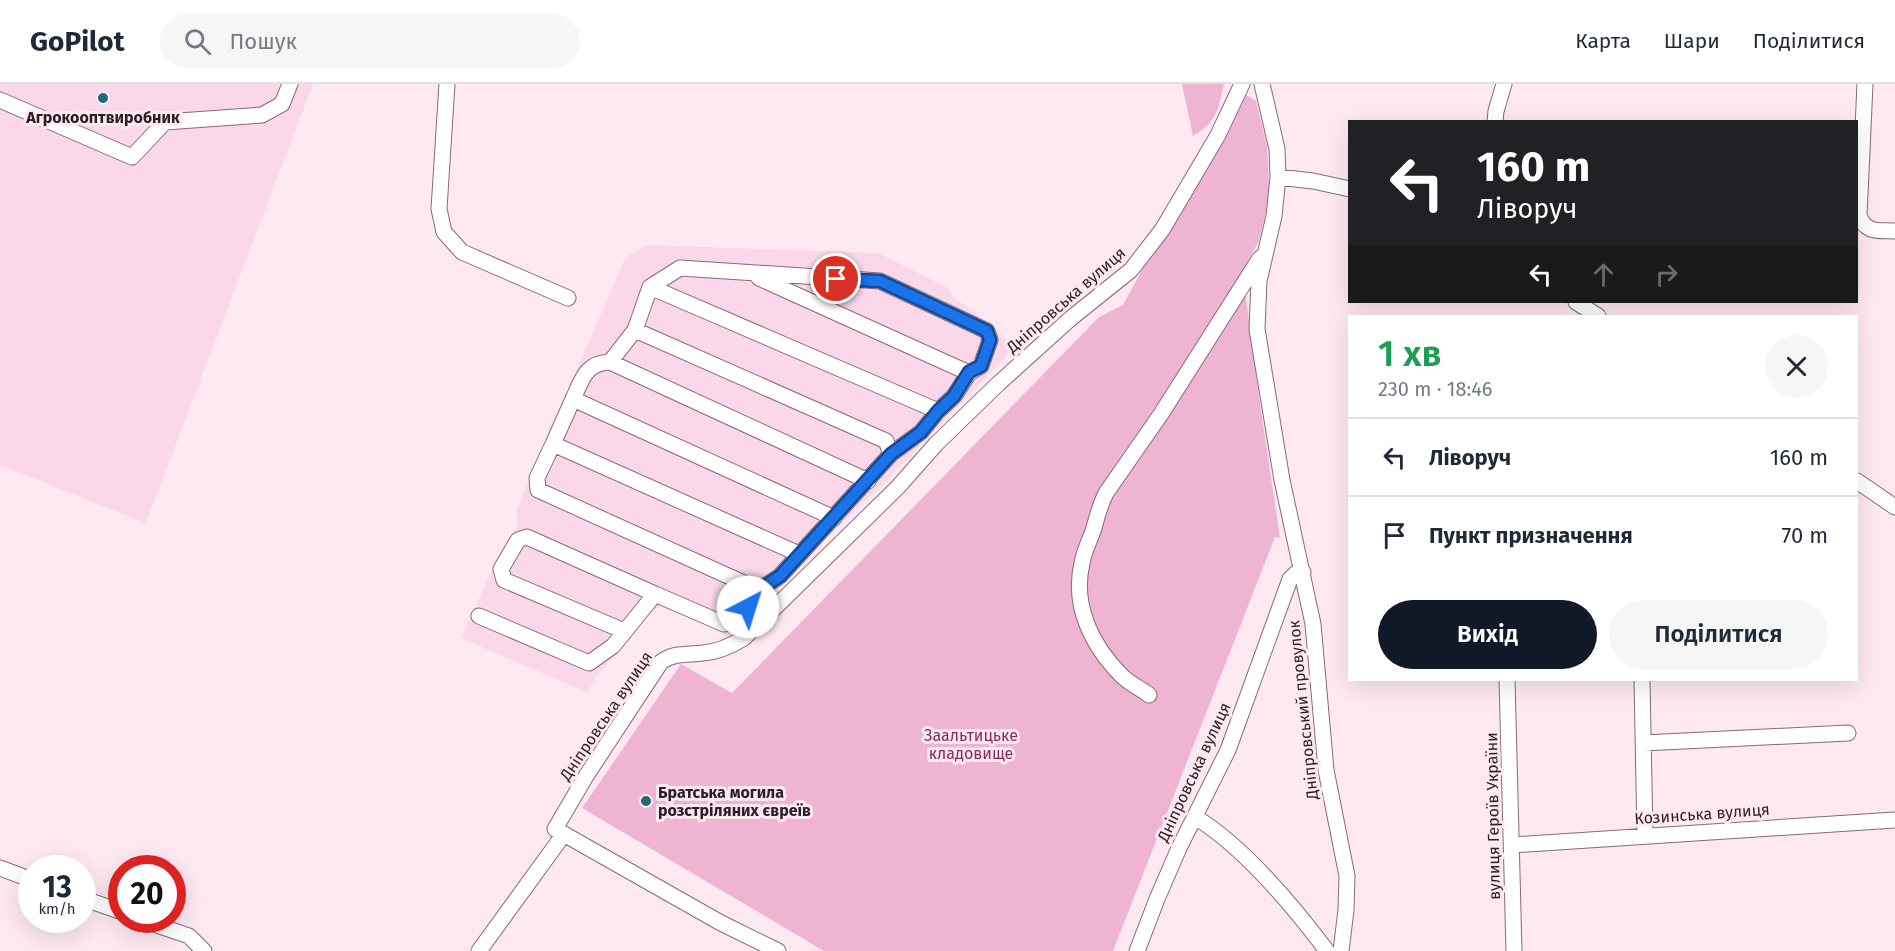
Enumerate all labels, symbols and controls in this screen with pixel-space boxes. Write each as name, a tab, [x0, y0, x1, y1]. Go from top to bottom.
search box	[160, 14, 580, 68]
text: GoPilot	[30, 25, 124, 58]
icon: search	[181, 25, 214, 58]
text: Пошук	[229, 28, 297, 55]
text: Карта	[1575, 28, 1631, 54]
text: Шари	[1664, 28, 1720, 54]
text: Поділитися	[1753, 28, 1865, 54]
marker: Агрокооптвиробник	[96, 91, 110, 105]
place label: Агрокооптвиробник	[25, 108, 180, 127]
text: 160 m	[1477, 142, 1590, 192]
icon: left	[1378, 144, 1456, 222]
text: Ліворуч	[1477, 193, 1577, 225]
street label: Дніпровська вулиця	[1002, 243, 1129, 358]
pin	[810, 253, 861, 304]
icon: left	[1524, 258, 1557, 291]
icon: ahead	[1587, 258, 1620, 291]
icon: right	[1650, 258, 1683, 291]
icon: arrive	[819, 262, 852, 295]
text: 1 хв	[1378, 332, 1441, 376]
button: close	[1765, 335, 1828, 398]
text: 230 m · 18:46	[1378, 377, 1492, 401]
icon: left	[1378, 441, 1411, 474]
text: Ліворуч	[1429, 444, 1511, 471]
text: 160 m	[1770, 444, 1828, 471]
icon: arrive	[1378, 519, 1411, 552]
text: Пункт призначення	[1429, 522, 1633, 549]
text: 70 m	[1782, 522, 1828, 549]
position arrow	[716, 575, 780, 639]
button: Вихід	[1378, 600, 1597, 669]
button: Поділитися	[1609, 600, 1828, 669]
street label: Дніпровський провулок	[1284, 619, 1322, 802]
street label: Дніпровська вулиця	[555, 648, 656, 785]
street label: Дніпровська вулиця	[1153, 699, 1235, 846]
park label: Заальтицьке кладовище	[924, 726, 1018, 763]
street label: вулиця Героїв України	[1482, 732, 1504, 900]
place label: Братська могила розстріляних євреїв	[658, 783, 811, 820]
marker: Братська могила розстріляних євреїв	[639, 794, 653, 808]
street label: Козинська вулиця	[1634, 800, 1770, 828]
speed limit sign: 20	[108, 855, 186, 933]
text: 13	[42, 869, 72, 905]
text: km/h	[38, 900, 76, 918]

